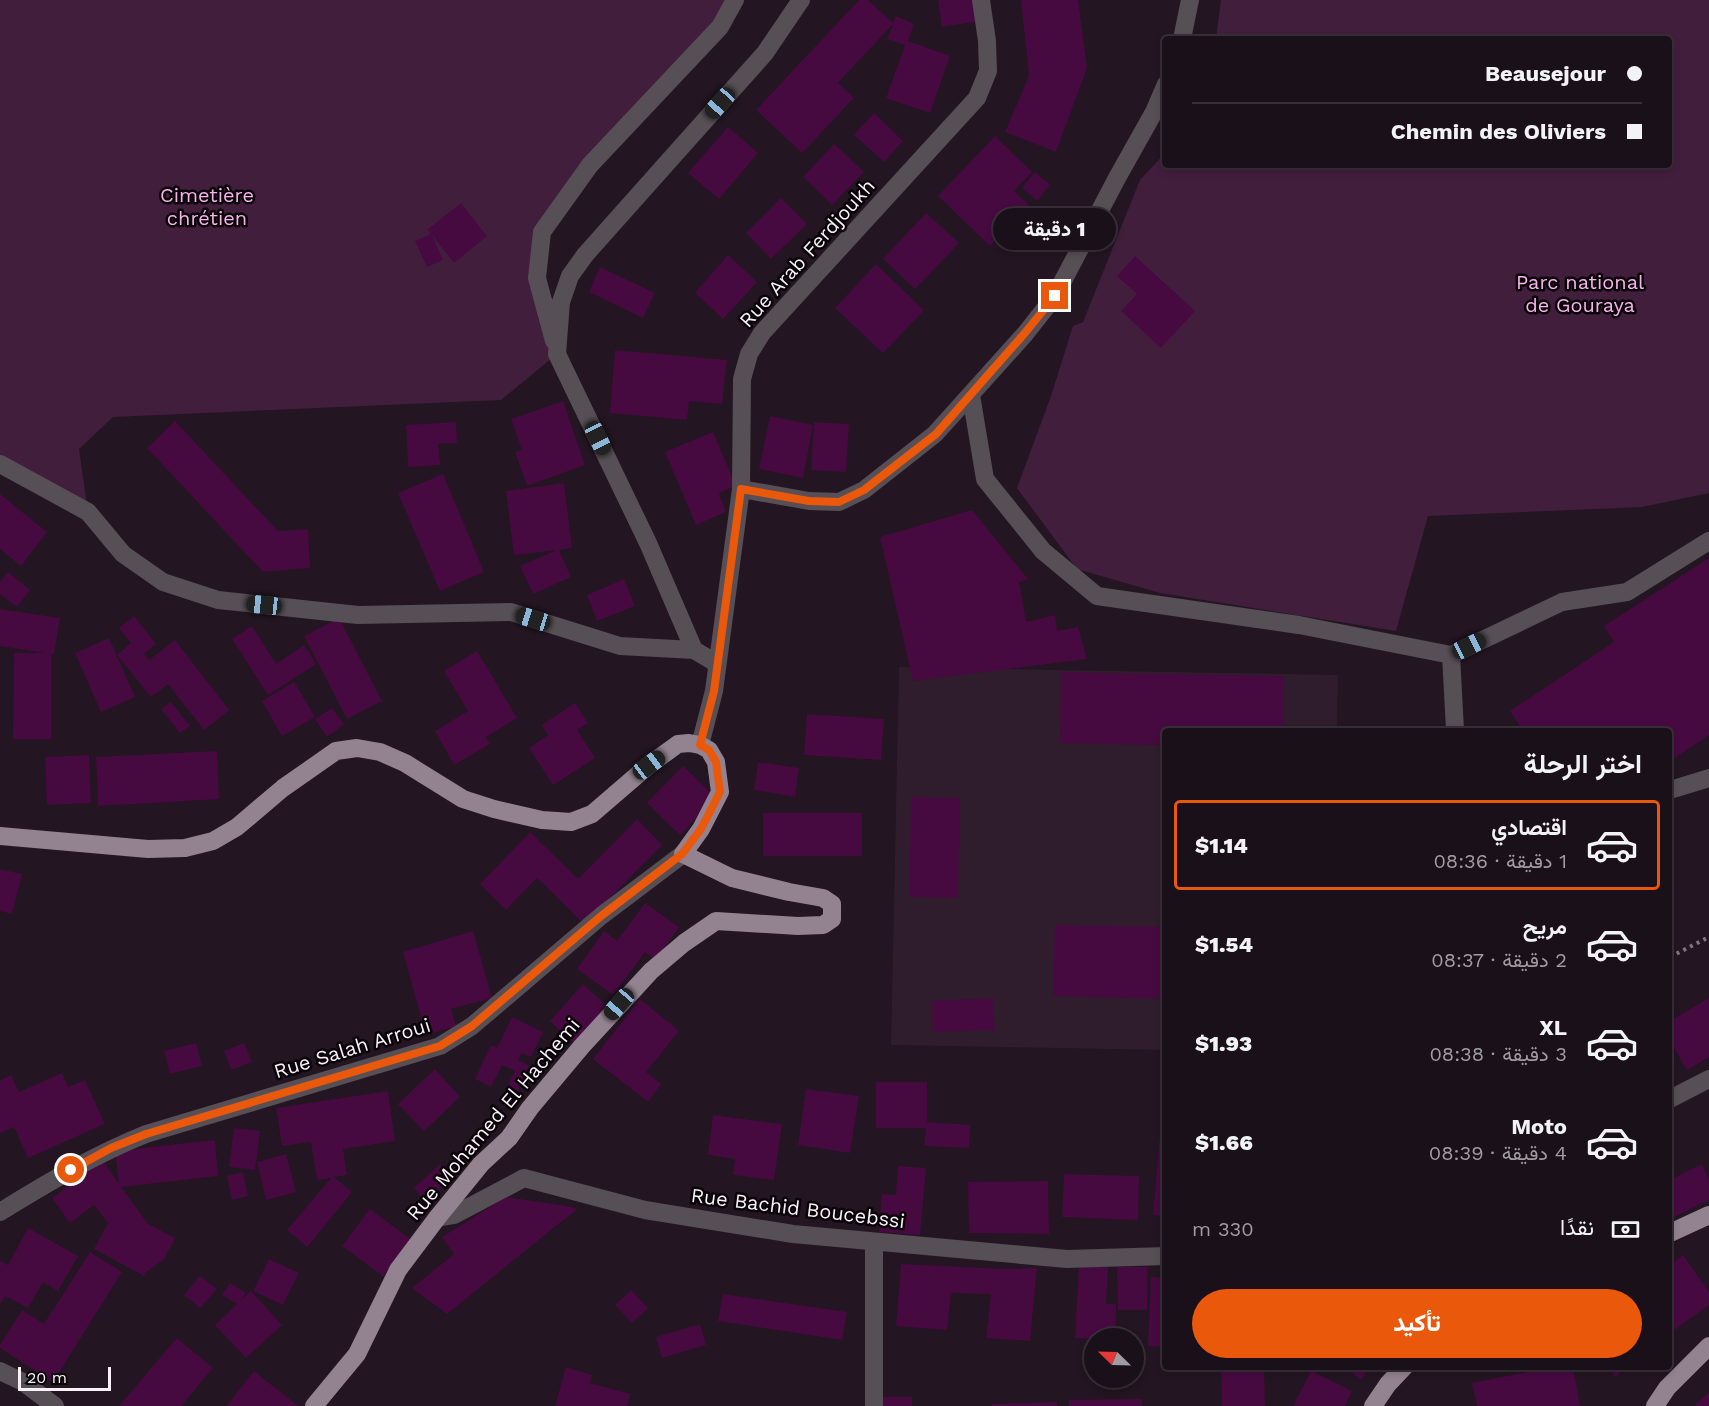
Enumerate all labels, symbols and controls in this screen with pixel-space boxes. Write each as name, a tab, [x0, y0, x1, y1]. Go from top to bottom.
text: Beausejour	[1485, 61, 1606, 86]
car	[701, 84, 739, 122]
text: Chemin des Oliviers	[1391, 119, 1606, 144]
street label: Rue Arab Ferdjoukh	[734, 174, 880, 332]
park label: Cimetière chrétien	[160, 183, 254, 230]
callout: 1 دقيقة	[994, 209, 1116, 251]
text: 1 دقيقة	[1024, 217, 1085, 241]
park label: Parc national de Gouraya	[1516, 270, 1644, 317]
route end	[1041, 282, 1068, 309]
car	[582, 418, 614, 458]
car	[245, 594, 283, 616]
car	[513, 605, 553, 633]
car	[1449, 630, 1489, 662]
car	[629, 747, 669, 783]
text: اختر الرحلة	[1524, 748, 1642, 780]
text: اقتصادي	[1491, 815, 1567, 840]
icon: car	[1585, 818, 1639, 872]
text: $1.14	[1195, 833, 1248, 858]
text: 1 دقيقة · 08:36	[1433, 849, 1567, 873]
text: مريح	[1523, 914, 1567, 939]
icon: car	[1585, 917, 1639, 971]
text: $1.54	[1195, 932, 1253, 957]
text: 2 دقيقة · 08:37	[1431, 948, 1567, 972]
car	[600, 985, 638, 1023]
street label: Rue Salah Arroui	[271, 1013, 433, 1083]
street label: Rue Mohamed El Hachemi	[401, 1013, 585, 1225]
text: XL	[1539, 1015, 1567, 1040]
icon: car	[1585, 1016, 1639, 1070]
text: $1.93	[1195, 1031, 1252, 1056]
text: 3 دقيقة · 08:38	[1429, 1042, 1567, 1066]
text: Moto	[1511, 1114, 1567, 1139]
icon: car	[1585, 1115, 1639, 1169]
text: $1.66	[1195, 1130, 1253, 1155]
text: 4 دقيقة · 08:39	[1429, 1141, 1567, 1165]
route start	[57, 1156, 84, 1183]
street label: Rue Bachid Boucebssi	[690, 1183, 906, 1233]
icon: cash	[1609, 1213, 1642, 1246]
text: نقدًا	[1560, 1215, 1594, 1240]
text: 330 m	[1192, 1217, 1254, 1241]
button: تأكيد	[1192, 1289, 1642, 1358]
north arrow	[1084, 1328, 1144, 1388]
map controls	[1084, 1328, 1144, 1388]
scale bar	[18, 1364, 111, 1392]
text: 20 m	[27, 1368, 67, 1387]

